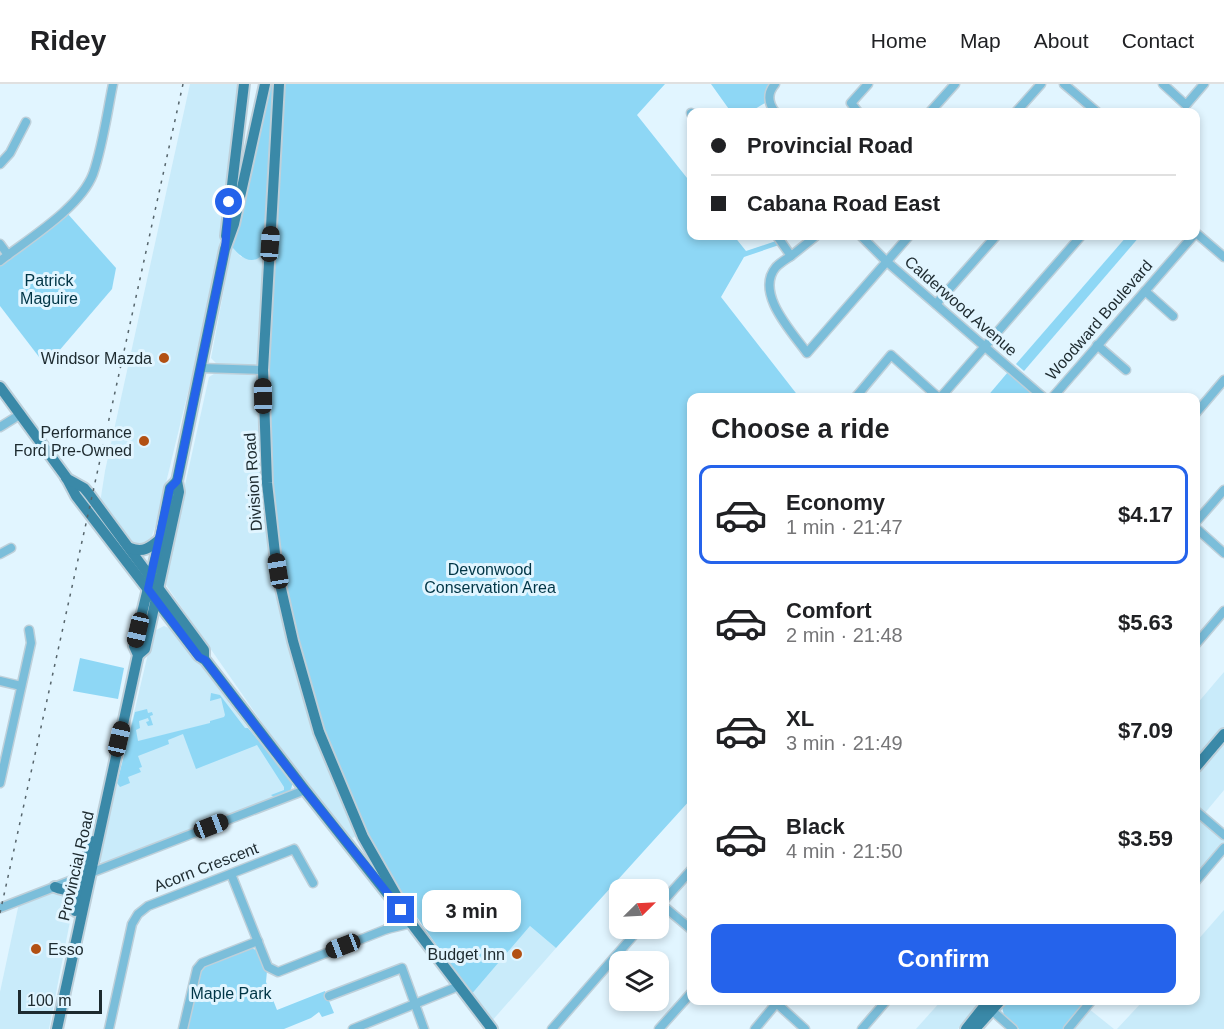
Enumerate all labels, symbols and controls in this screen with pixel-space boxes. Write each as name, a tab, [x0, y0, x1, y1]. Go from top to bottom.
text: Ridey	[30, 25, 106, 56]
text: Home	[871, 29, 927, 52]
text: Map	[960, 29, 1001, 52]
text: About	[1034, 29, 1089, 52]
text: Contact	[1122, 29, 1194, 52]
text: Provincial Road	[747, 133, 913, 158]
route start	[215, 188, 242, 215]
text: Cabana Road East	[747, 191, 940, 216]
car	[260, 225, 280, 263]
street label: Calderwood Avenue	[901, 253, 1021, 359]
street label: Woodward Boulevard	[1042, 257, 1156, 383]
park label: Patrick Maguire	[20, 272, 78, 307]
place label: Windsor Mazda	[41, 350, 152, 367]
marker: Windsor Mazda	[157, 351, 171, 365]
car	[254, 378, 272, 414]
text: Choose a ride	[711, 414, 890, 444]
place label: Performance Ford Pre-Owned	[14, 424, 132, 459]
street label: Division Road	[241, 432, 265, 532]
marker: Performance Ford Pre-Owned	[137, 434, 151, 448]
icon: car	[714, 488, 768, 542]
text: Economy	[786, 490, 885, 515]
text: $4.17	[1118, 502, 1173, 527]
text: 1 min · 21:47	[786, 516, 903, 538]
car	[266, 552, 290, 590]
park label: Devonwood Conservation Area	[424, 561, 556, 596]
icon: car	[714, 596, 768, 650]
text: Comfort	[786, 598, 872, 623]
car	[125, 610, 151, 650]
text: $5.63	[1118, 610, 1173, 635]
text: 2 min · 21:48	[786, 624, 903, 646]
icon: car	[714, 704, 768, 758]
text: XL	[786, 706, 814, 731]
text: $7.09	[1118, 718, 1173, 743]
car	[106, 719, 132, 759]
text: 3 min · 21:49	[786, 732, 903, 754]
street label: Provincial Road	[55, 809, 97, 923]
car	[191, 811, 231, 841]
icon: car	[714, 812, 768, 866]
text: Black	[786, 814, 845, 839]
text: $3.59	[1118, 826, 1173, 851]
street label: Acorn Crescent	[151, 839, 261, 895]
text: 4 min · 21:50	[786, 840, 903, 862]
north arrow	[609, 879, 669, 939]
map controls	[609, 879, 669, 1011]
callout: 3 min	[422, 889, 521, 931]
route end	[387, 896, 414, 923]
text: 3 min	[445, 900, 498, 922]
button: Confirm	[711, 924, 1176, 993]
car	[323, 931, 363, 961]
place label: Esso	[48, 941, 84, 958]
marker: Esso	[29, 942, 43, 956]
place label: Budget Inn	[428, 946, 505, 963]
marker: Budget Inn	[510, 947, 524, 961]
button: layers	[609, 951, 669, 1011]
park label: Maple Park	[191, 985, 272, 1002]
scale bar	[18, 987, 102, 1014]
text: 100 m	[27, 992, 71, 1009]

